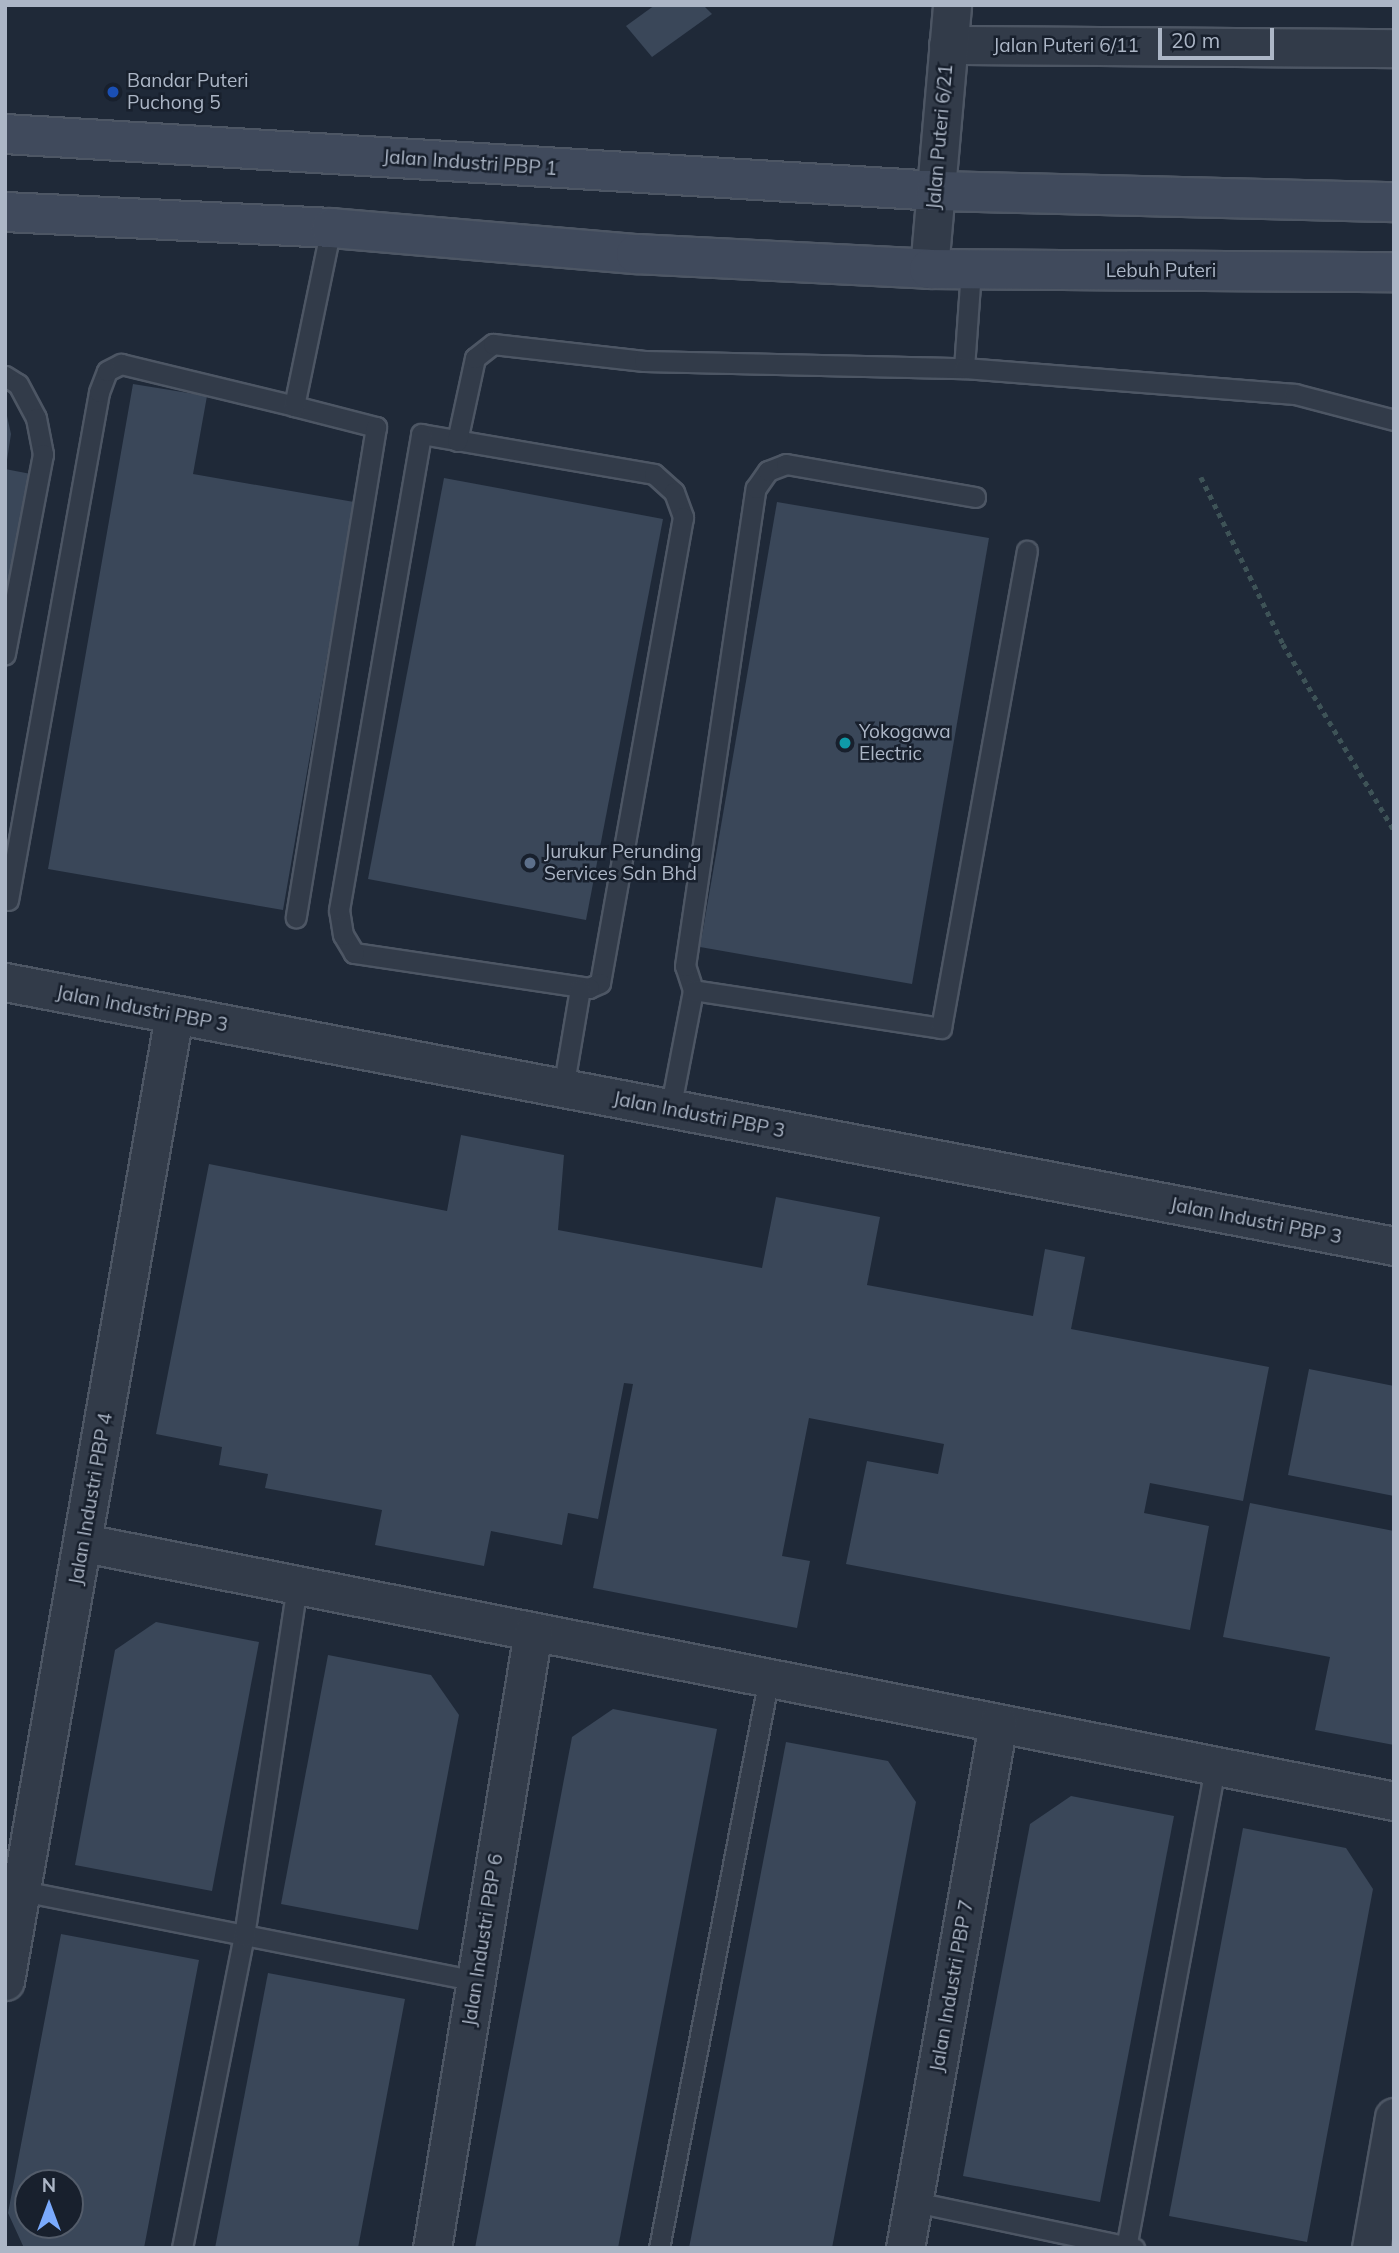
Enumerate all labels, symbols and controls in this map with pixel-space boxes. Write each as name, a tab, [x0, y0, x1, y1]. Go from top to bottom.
scale bar	[1161, 14, 1276, 58]
text: 20 m	[1171, 27, 1220, 53]
street label: Jalan Puteri 6/11	[993, 35, 1139, 57]
street label: Jalan Puteri 6/21	[922, 63, 958, 211]
place label: Bandar Puteri Puchong 5	[127, 70, 249, 114]
marker: Bandar Puteri Puchong 5	[105, 84, 121, 100]
street label: Jalan Industri PBP 1	[382, 146, 558, 180]
street label: Lebuh Puteri	[1106, 260, 1216, 282]
place label: Yokogawa Electric	[859, 721, 951, 765]
marker: Yokogawa Electric	[837, 735, 853, 751]
place label: Jurukur Perunding Services Sdn Bhd	[544, 841, 701, 885]
marker: Jurukur Perunding Services Sdn Bhd	[522, 855, 538, 871]
street label: Jalan Industri PBP 3	[54, 981, 230, 1037]
street label: Jalan Industri PBP 3	[611, 1087, 787, 1143]
street label: Jalan Industri PBP 3	[1168, 1193, 1344, 1249]
street label: Jalan Industri PBP 4	[65, 1411, 117, 1587]
street label: Jalan Industri PBP 6	[458, 1852, 508, 2028]
street label: Jalan Industri PBP 7	[926, 1898, 978, 2074]
north arrow	[14, 2169, 84, 2239]
text: N	[42, 2173, 56, 2197]

